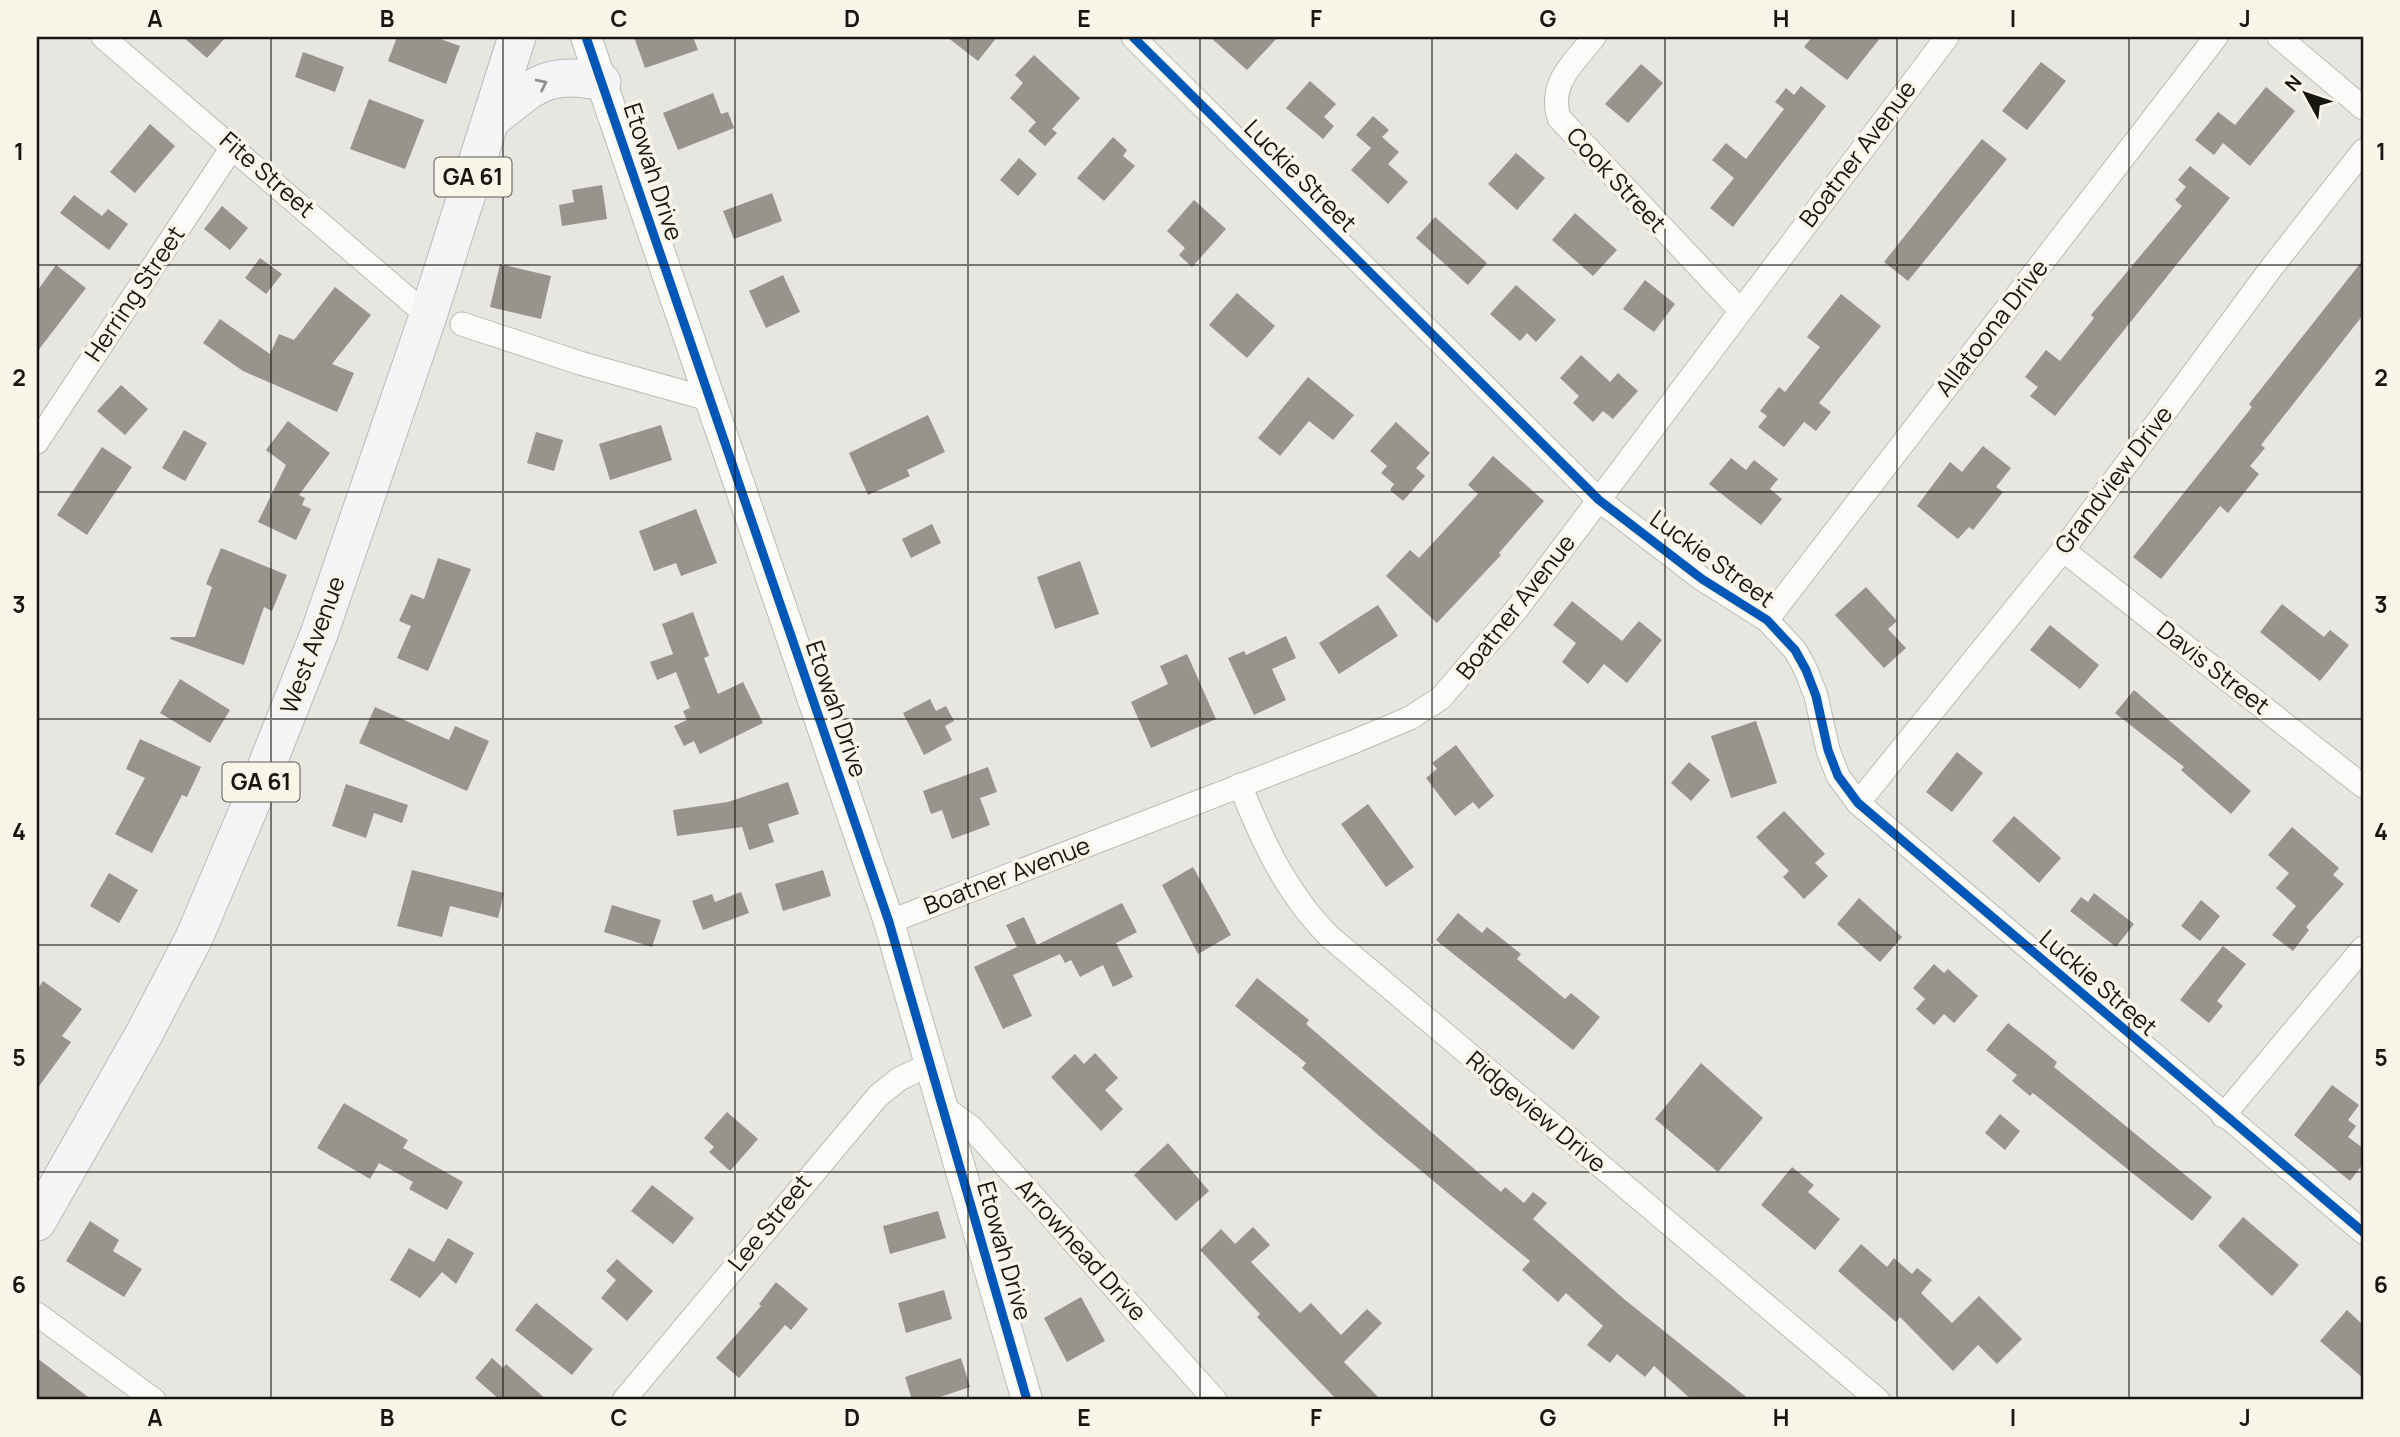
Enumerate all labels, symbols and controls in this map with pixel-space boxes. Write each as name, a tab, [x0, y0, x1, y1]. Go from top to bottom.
text: A	[147, 2, 163, 34]
text: B	[380, 2, 394, 34]
text: C	[611, 2, 628, 34]
text: D	[844, 2, 860, 34]
text: E	[1077, 2, 1091, 34]
text: F	[1310, 2, 1322, 34]
text: G	[1540, 2, 1557, 34]
text: H	[1773, 2, 1789, 34]
text: I	[2010, 2, 2016, 34]
text: J	[2239, 2, 2251, 34]
north arrow	[2270, 60, 2340, 130]
text: N	[2279, 69, 2307, 97]
street label: Boatner Avenue	[1791, 73, 1923, 233]
one-way arrow	[535, 78, 547, 92]
street label: Etowah Drive	[617, 99, 692, 245]
street label: Luckie Street	[1238, 111, 1365, 238]
street label: Cook Street	[1560, 119, 1674, 239]
street label: Fite Street	[213, 123, 323, 224]
text: 1	[14, 135, 24, 167]
text: 1	[2376, 135, 2386, 167]
road number: GA 61	[434, 158, 512, 196]
street label: Herring Street	[76, 219, 191, 368]
street label: Allatoona Drive	[1927, 252, 2055, 403]
text: 2	[12, 361, 26, 393]
text: 2	[2374, 361, 2388, 393]
street label: Grandview Drive	[2046, 398, 2179, 560]
street label: Luckie Street	[1644, 501, 1782, 614]
street label: Boatner Avenue	[1448, 527, 1582, 685]
street label: West Avenue	[271, 571, 352, 718]
text: 3	[12, 588, 26, 620]
text: 3	[2374, 588, 2388, 620]
street label: Davis Street	[2151, 612, 2277, 721]
street label: Etowah Drive	[799, 636, 876, 781]
road number: GA 61	[222, 762, 300, 802]
text: 4	[12, 815, 26, 847]
text: 4	[2374, 815, 2388, 847]
street label: Boatner Avenue	[919, 828, 1094, 921]
street label: Luckie Street	[2033, 921, 2165, 1042]
text: 5	[12, 1041, 26, 1073]
text: 5	[2374, 1041, 2388, 1073]
street label: Ridgeview Drive	[1460, 1042, 1614, 1179]
street label: Lee Street	[720, 1167, 818, 1277]
street label: Arrowhead Drive	[1009, 1171, 1155, 1327]
street label: Etowah Drive	[970, 1177, 1041, 1324]
text: 6	[12, 1268, 26, 1300]
text: 6	[2374, 1268, 2388, 1300]
text: A	[147, 1401, 163, 1433]
text: B	[380, 1401, 394, 1433]
text: C	[611, 1401, 628, 1433]
text: D	[844, 1401, 860, 1433]
text: E	[1077, 1401, 1091, 1433]
text: F	[1310, 1401, 1322, 1433]
text: G	[1540, 1401, 1557, 1433]
text: H	[1773, 1401, 1789, 1433]
text: I	[2010, 1401, 2016, 1433]
text: J	[2239, 1401, 2251, 1433]

